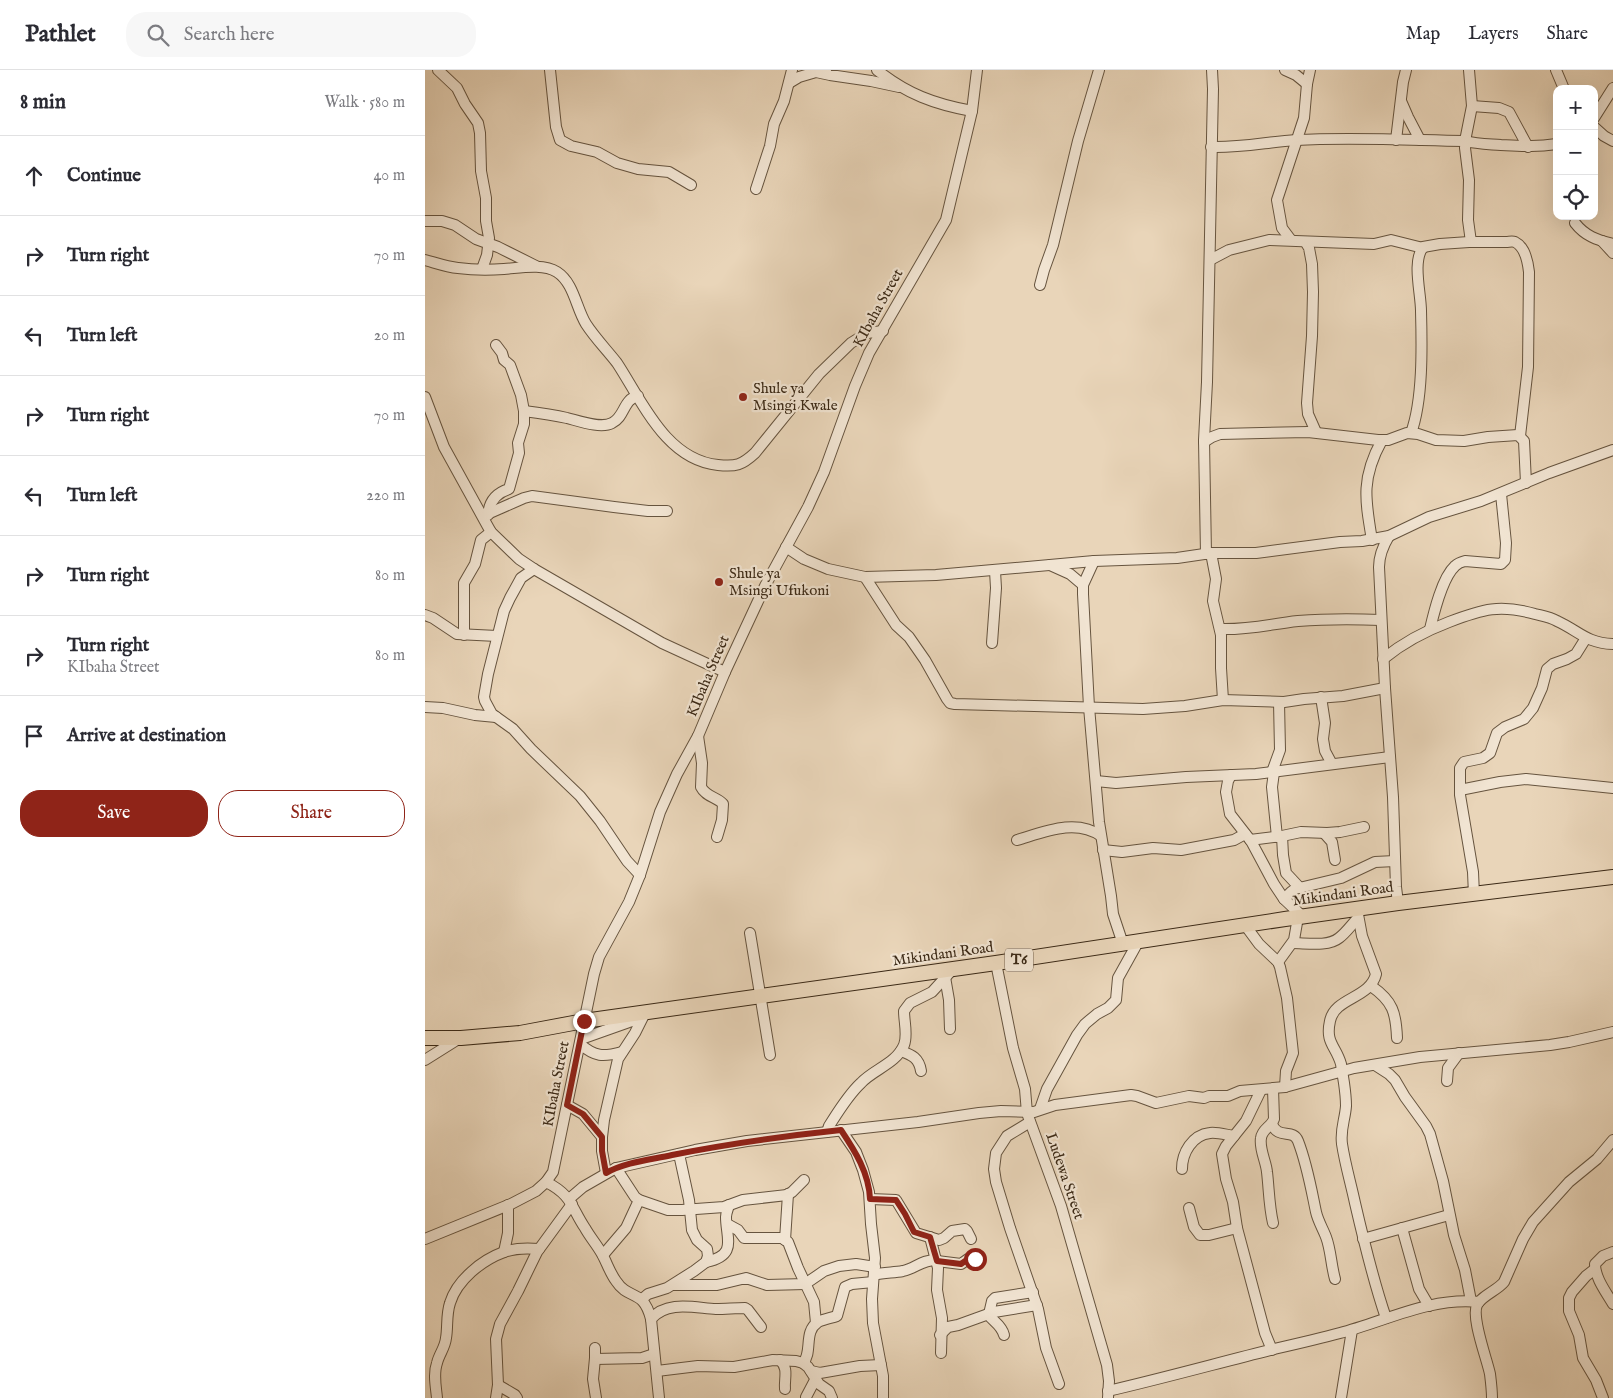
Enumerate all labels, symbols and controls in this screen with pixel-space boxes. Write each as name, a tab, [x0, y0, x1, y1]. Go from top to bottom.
search box	[126, 12, 476, 57]
text: Pathlet	[25, 19, 96, 50]
icon: search	[144, 21, 172, 49]
text: Search here	[184, 23, 274, 47]
text: Map	[1406, 23, 1440, 46]
text: Layers	[1468, 23, 1519, 46]
text: Share	[1547, 23, 1588, 46]
map controls	[1553, 85, 1598, 220]
button: +	[1553, 85, 1598, 130]
text: 8 min	[20, 89, 66, 116]
text: Walk · 580 m	[325, 93, 405, 113]
button: −	[1553, 130, 1598, 175]
icon: ahead	[20, 162, 48, 190]
text: Continue	[67, 164, 141, 188]
text: 40 m	[373, 166, 405, 186]
button: locate	[1553, 175, 1598, 220]
icon: right	[20, 242, 48, 270]
text: Turn right	[67, 244, 149, 268]
text: 70 m	[374, 246, 405, 266]
street label: KIbaha Street	[849, 265, 907, 351]
icon: left	[20, 322, 48, 350]
text: Turn left	[67, 324, 138, 348]
text: 20 m	[374, 326, 405, 346]
place label: Shule ya Msingi Kwale	[753, 379, 838, 415]
marker: Shule ya Msingi Kwale	[737, 391, 749, 403]
icon: right	[20, 402, 48, 430]
text: Turn right	[67, 404, 149, 428]
text: 70 m	[374, 406, 405, 426]
icon: left	[20, 482, 48, 510]
text: Turn left	[67, 484, 138, 508]
text: 220 m	[366, 486, 405, 506]
icon: right	[20, 562, 48, 590]
text: Turn right	[67, 564, 149, 588]
place label: Shule ya Msingi Ufukoni	[729, 564, 829, 600]
text: 80 m	[375, 566, 405, 586]
marker: Shule ya Msingi Ufukoni	[713, 576, 725, 588]
street label: KIbaha Street	[682, 632, 734, 720]
text: Turn right	[67, 634, 149, 658]
icon: right	[20, 642, 48, 670]
text: 80 m	[375, 646, 405, 666]
text: KIbaha Street	[67, 658, 160, 678]
icon: arrive	[20, 722, 48, 750]
text: Arrive at destination	[67, 724, 226, 748]
button: Save	[20, 790, 208, 837]
button: Share	[218, 790, 405, 837]
street label: Mikindani Road	[1291, 877, 1396, 910]
street label: Mikindani Road	[891, 937, 996, 970]
road number: T6	[1005, 948, 1033, 972]
route end	[573, 1010, 596, 1033]
street label: KIbaha Street	[538, 1040, 574, 1128]
street label: Ludewa Street	[1041, 1130, 1089, 1222]
route start	[964, 1248, 987, 1271]

